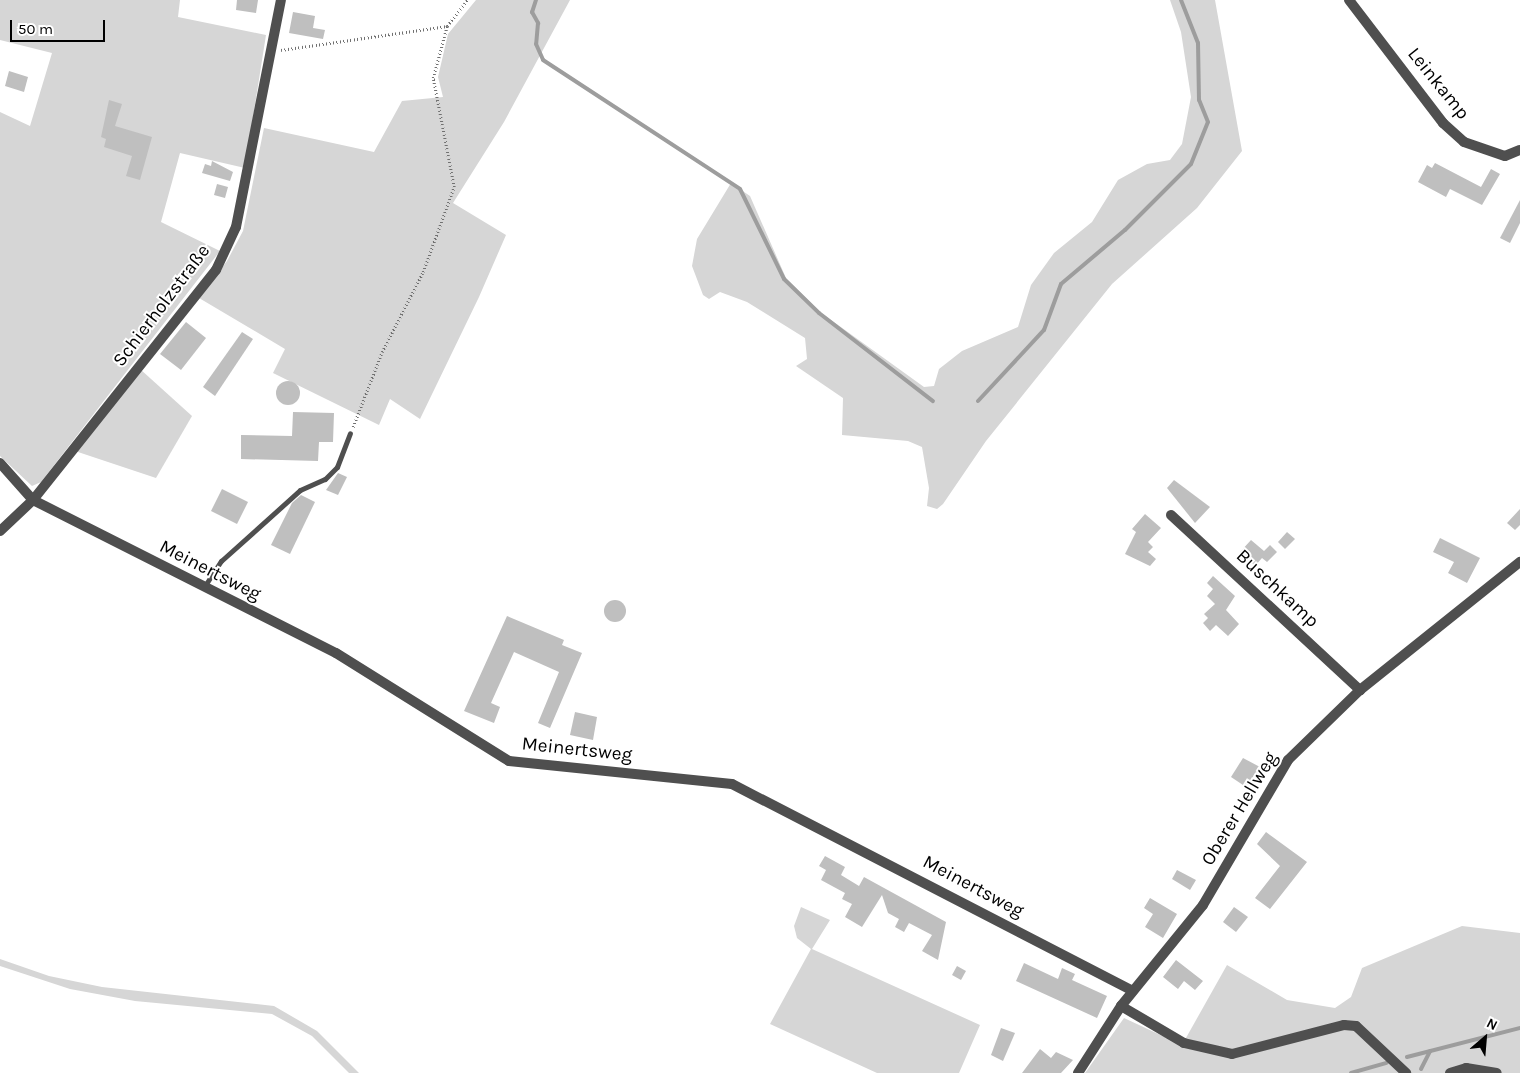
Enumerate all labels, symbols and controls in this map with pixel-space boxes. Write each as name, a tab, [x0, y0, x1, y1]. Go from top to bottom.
scale bar	[12, 10, 108, 42]
text: 50 m	[18, 20, 53, 38]
street label: Leinkamp	[1402, 43, 1474, 125]
street label: Schierholzstraße	[109, 240, 215, 372]
street label: Meinertsweg	[155, 536, 265, 606]
street label: Buschkamp	[1231, 545, 1323, 633]
street label: Meinertsweg	[521, 733, 633, 767]
street label: Oberer Hellweg	[1197, 748, 1283, 870]
street label: Meinertsweg	[919, 851, 1027, 923]
north arrow	[1460, 1013, 1510, 1063]
text: N	[1484, 1014, 1500, 1034]

